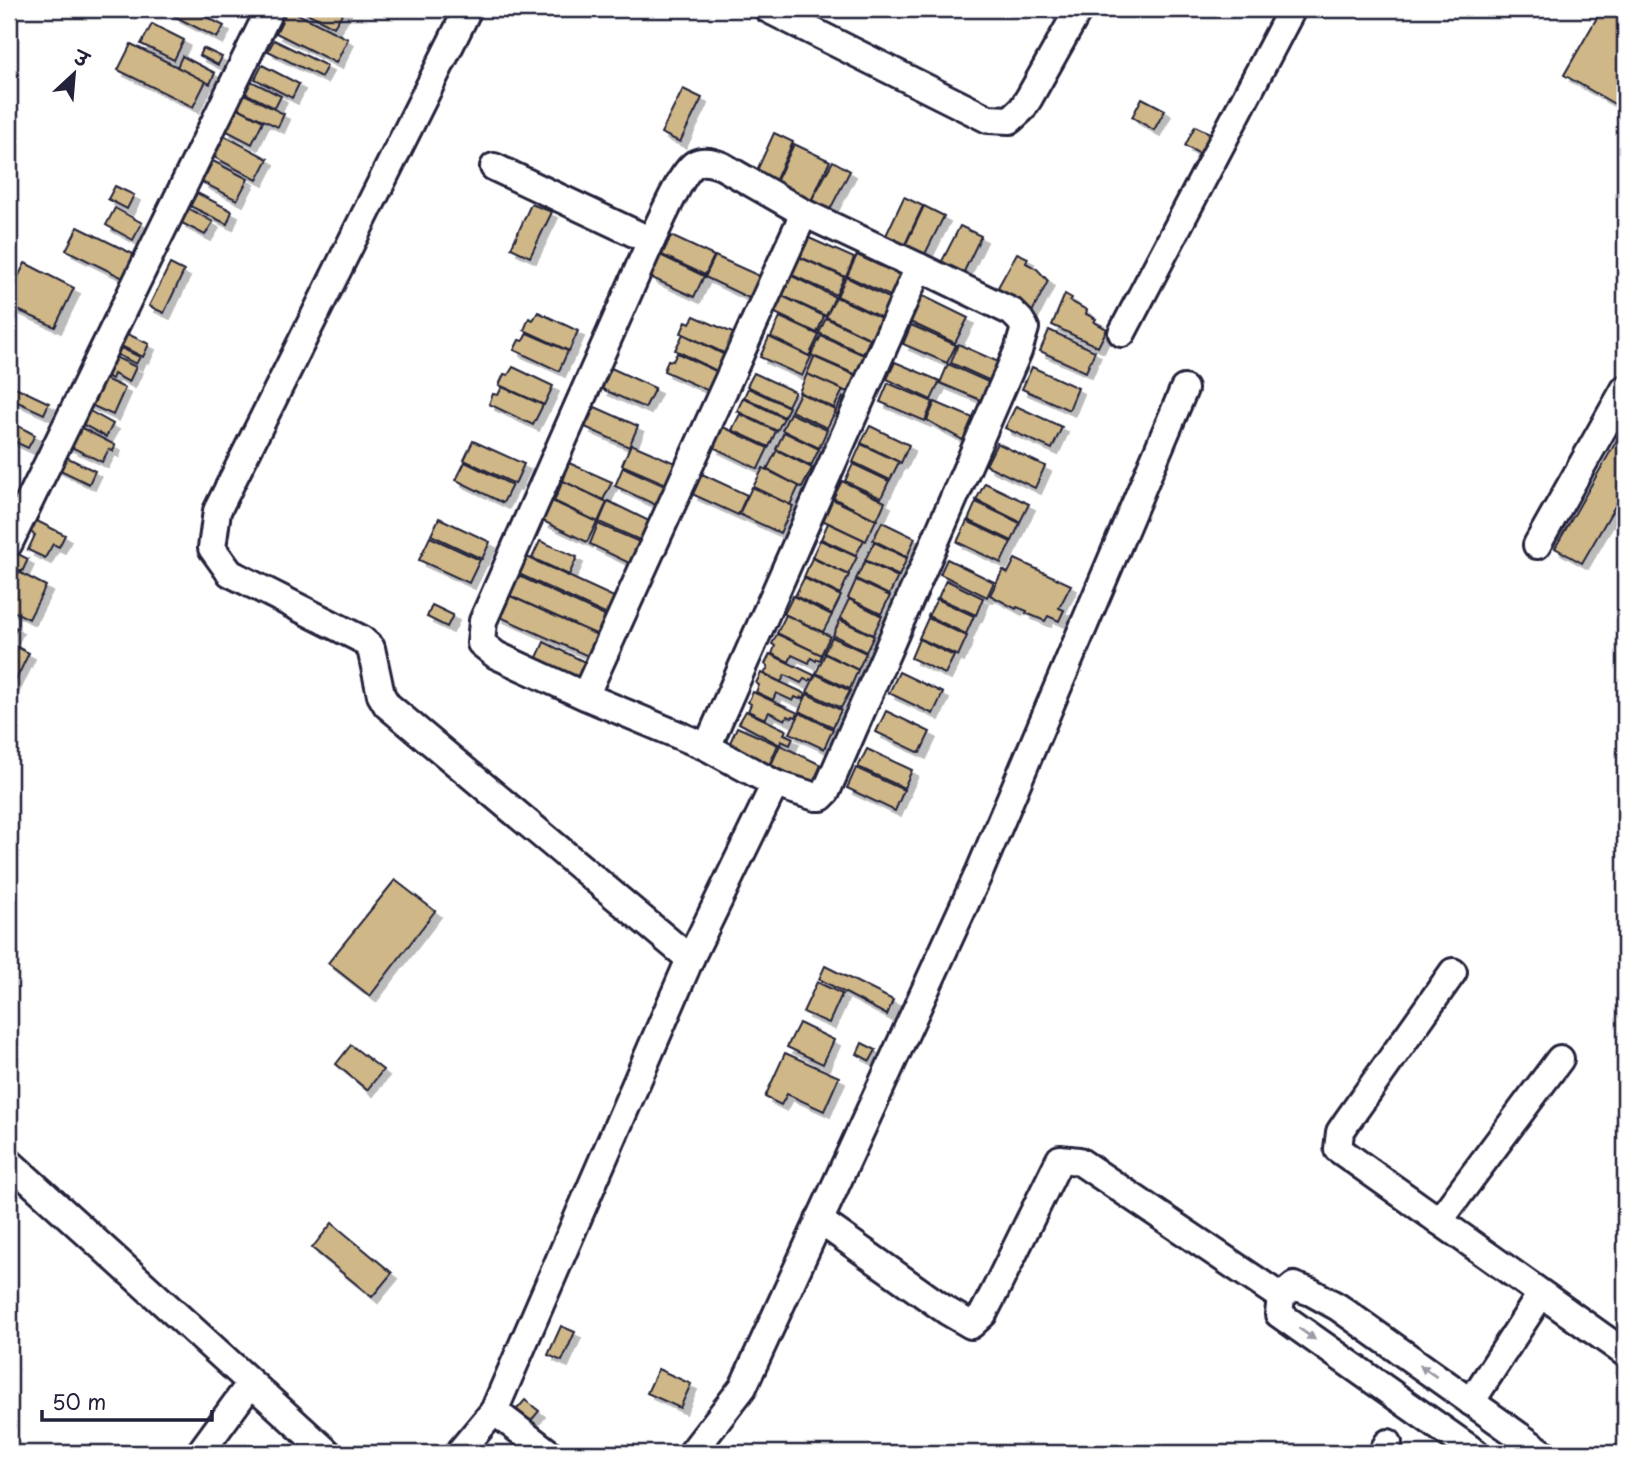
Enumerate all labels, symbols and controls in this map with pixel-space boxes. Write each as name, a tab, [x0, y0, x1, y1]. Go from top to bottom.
north arrow	[38, 38, 108, 108]
text: उ	[68, 42, 96, 74]
one-way arrow	[1298, 1327, 1316, 1341]
one-way arrow	[1419, 1364, 1437, 1378]
scale bar	[42, 1378, 212, 1422]
text: 50 m	[52, 1385, 106, 1417]

